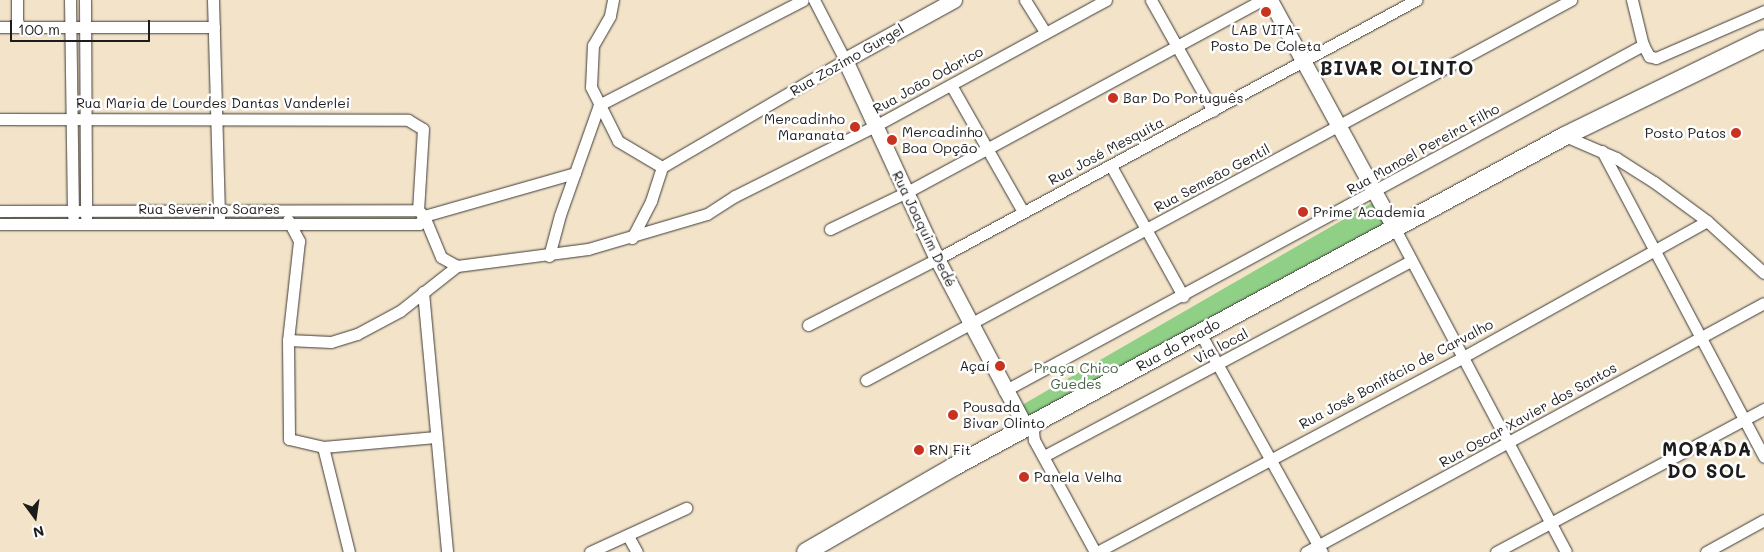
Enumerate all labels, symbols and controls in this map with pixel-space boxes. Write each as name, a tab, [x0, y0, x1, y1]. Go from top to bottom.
marker: LAB VITA- Posto De Coleta	[1259, 5, 1273, 19]
scale bar	[12, 10, 152, 42]
text: 100 m	[18, 19, 60, 39]
street label: Rua Zozimo Gurgel	[787, 20, 907, 100]
place label: LAB VITA- Posto De Coleta	[1211, 22, 1321, 54]
street label: Rua João Odorico	[870, 43, 986, 117]
district label: BIVAR OLINTO	[1318, 57, 1476, 79]
place label: Bar Do Português	[1123, 90, 1244, 106]
marker: Bar Do Português	[1107, 92, 1119, 104]
street label: Rua Maria de Lourdes Dantas Vanderlei	[76, 95, 350, 111]
street label: Rua Manoel Pereira Filho	[1344, 100, 1502, 198]
place label: Mercadinho Maranata	[764, 111, 845, 144]
street label: Rua José Mesquita	[1045, 113, 1167, 189]
marker: Mercadinho Maranata	[849, 121, 861, 133]
place label: Mercadinho Boa Opção	[902, 124, 983, 156]
place label: Posto Patos	[1645, 125, 1726, 141]
marker: Posto Patos	[1730, 127, 1742, 139]
marker: Mercadinho Boa Opção	[886, 134, 898, 146]
street label: Rua Semeão Gentil	[1151, 140, 1273, 216]
street label: Rua Joaquim Dedé	[889, 168, 959, 290]
street label: Rua Severino Soares	[138, 201, 280, 217]
place label: Prime Academia	[1313, 204, 1426, 220]
marker: Prime Academia	[1297, 206, 1309, 218]
street label: Rua do Prado	[1133, 315, 1223, 375]
street label: Rua José Bonifácio de Carvalho	[1296, 316, 1496, 432]
street label: Via local	[1191, 325, 1251, 367]
place label: Açaí	[960, 358, 990, 374]
street label: Rua Oscar Xavier dos Santos	[1436, 359, 1620, 471]
marker: Açaí	[994, 360, 1006, 372]
park label: Praça Chico Guedes	[1034, 360, 1118, 392]
place label: Pousada Bivar Olinto	[963, 399, 1045, 432]
marker: Pousada Bivar Olinto	[947, 409, 959, 421]
district label: MORADA DO SOL	[1661, 438, 1753, 482]
place label: RN Fit	[929, 442, 971, 458]
marker: RN Fit	[913, 444, 925, 456]
place label: Panela Velha	[1034, 469, 1122, 485]
marker: Panela Velha	[1018, 471, 1030, 483]
north arrow	[10, 492, 60, 542]
text: N	[31, 522, 46, 543]

